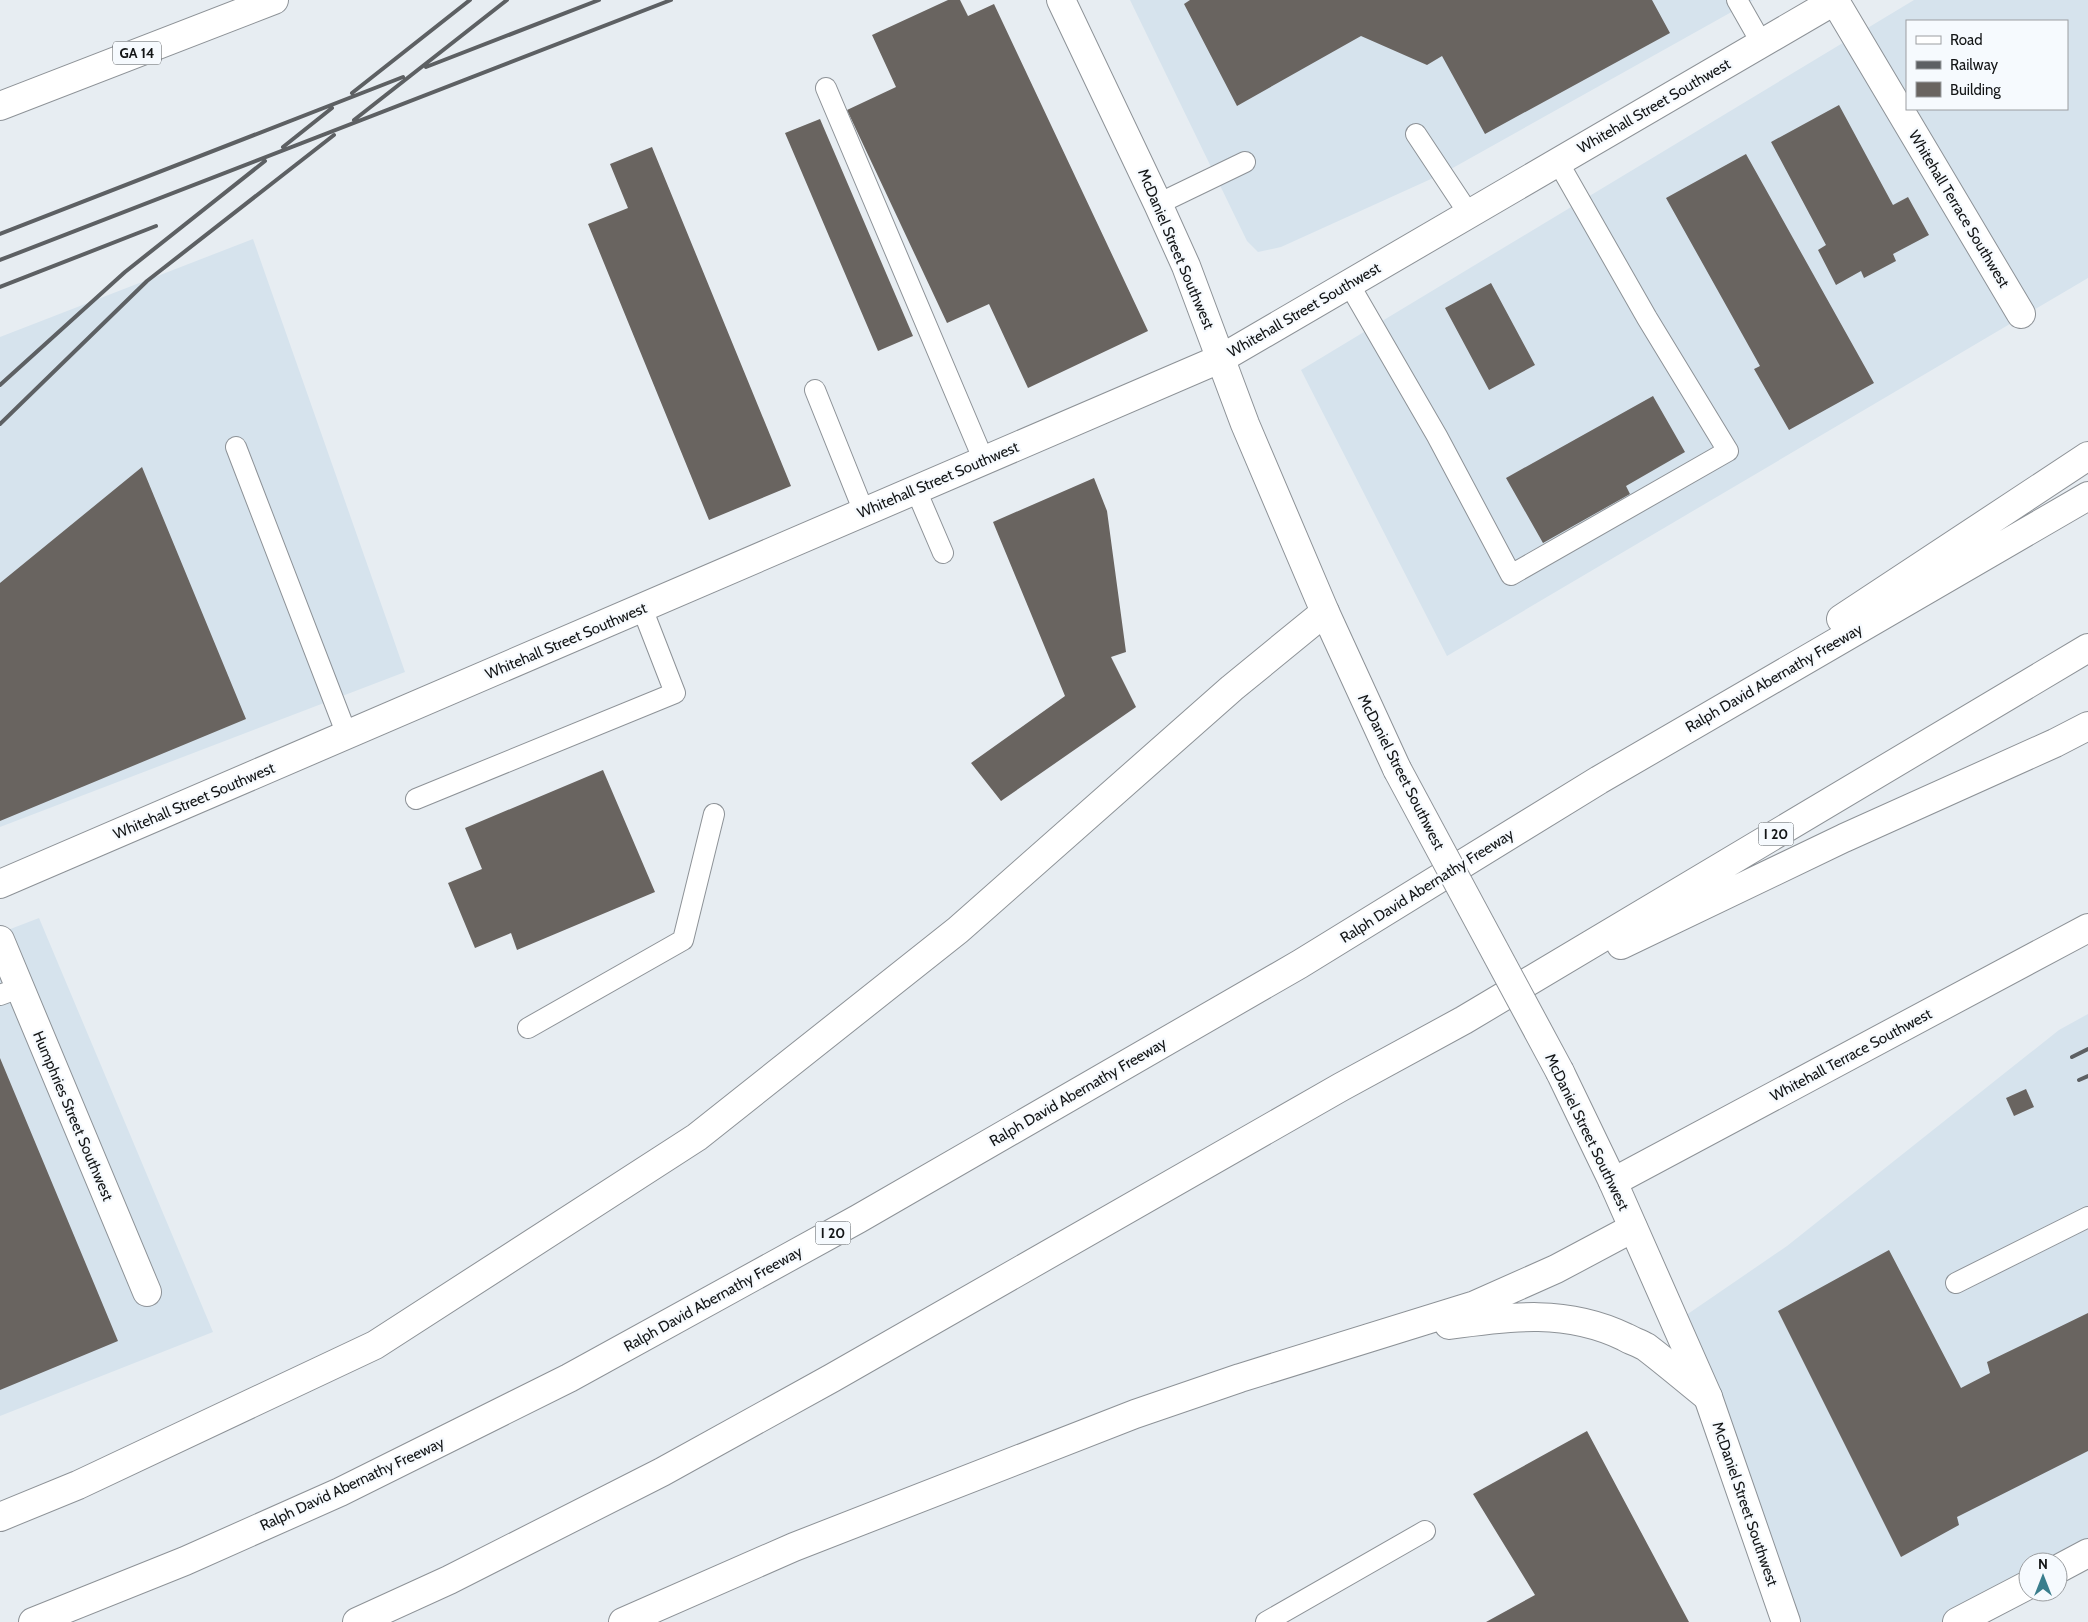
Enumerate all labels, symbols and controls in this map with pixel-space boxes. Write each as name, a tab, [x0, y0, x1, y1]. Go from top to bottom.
legend	[1906, 20, 2068, 110]
text: Road	[1950, 31, 1983, 49]
road number: GA 14	[113, 42, 161, 64]
street label: Whitehall Street Southwest	[1574, 55, 1734, 157]
text: Railway	[1950, 56, 1999, 74]
text: Building	[1950, 81, 2001, 99]
street label: Whitehall Terrace Southwest	[1905, 127, 2013, 291]
street label: McDaniel Street Southwest	[1134, 166, 1218, 332]
street label: Whitehall Street Southwest	[1224, 259, 1384, 361]
street label: Whitehall Street Southwest	[855, 438, 1021, 522]
street label: Whitehall Street Southwest	[483, 599, 649, 683]
street label: Ralph David Abernathy Freeway	[1682, 620, 1866, 736]
street label: McDaniel Street Southwest	[1354, 691, 1448, 853]
street label: Whitehall Street Southwest	[111, 759, 277, 843]
road number: I 20	[1758, 822, 1794, 846]
street label: Ralph David Abernathy Freeway	[1337, 825, 1517, 947]
street label: Whitehall Terrace Southwest	[1767, 1005, 1935, 1105]
street label: Humphries Street Southwest	[29, 1028, 117, 1204]
street label: Ralph David Abernathy Freeway	[986, 1034, 1170, 1150]
street label: McDaniel Street Southwest	[1541, 1051, 1633, 1213]
road number: I 20	[816, 1222, 850, 1244]
street label: Ralph David Abernathy Freeway	[621, 1242, 806, 1356]
street label: McDaniel Street Southwest	[1708, 1420, 1782, 1588]
street label: Ralph David Abernathy Freeway	[257, 1433, 447, 1535]
north arrow	[2018, 1552, 2068, 1602]
text: N	[2038, 1555, 2048, 1573]

